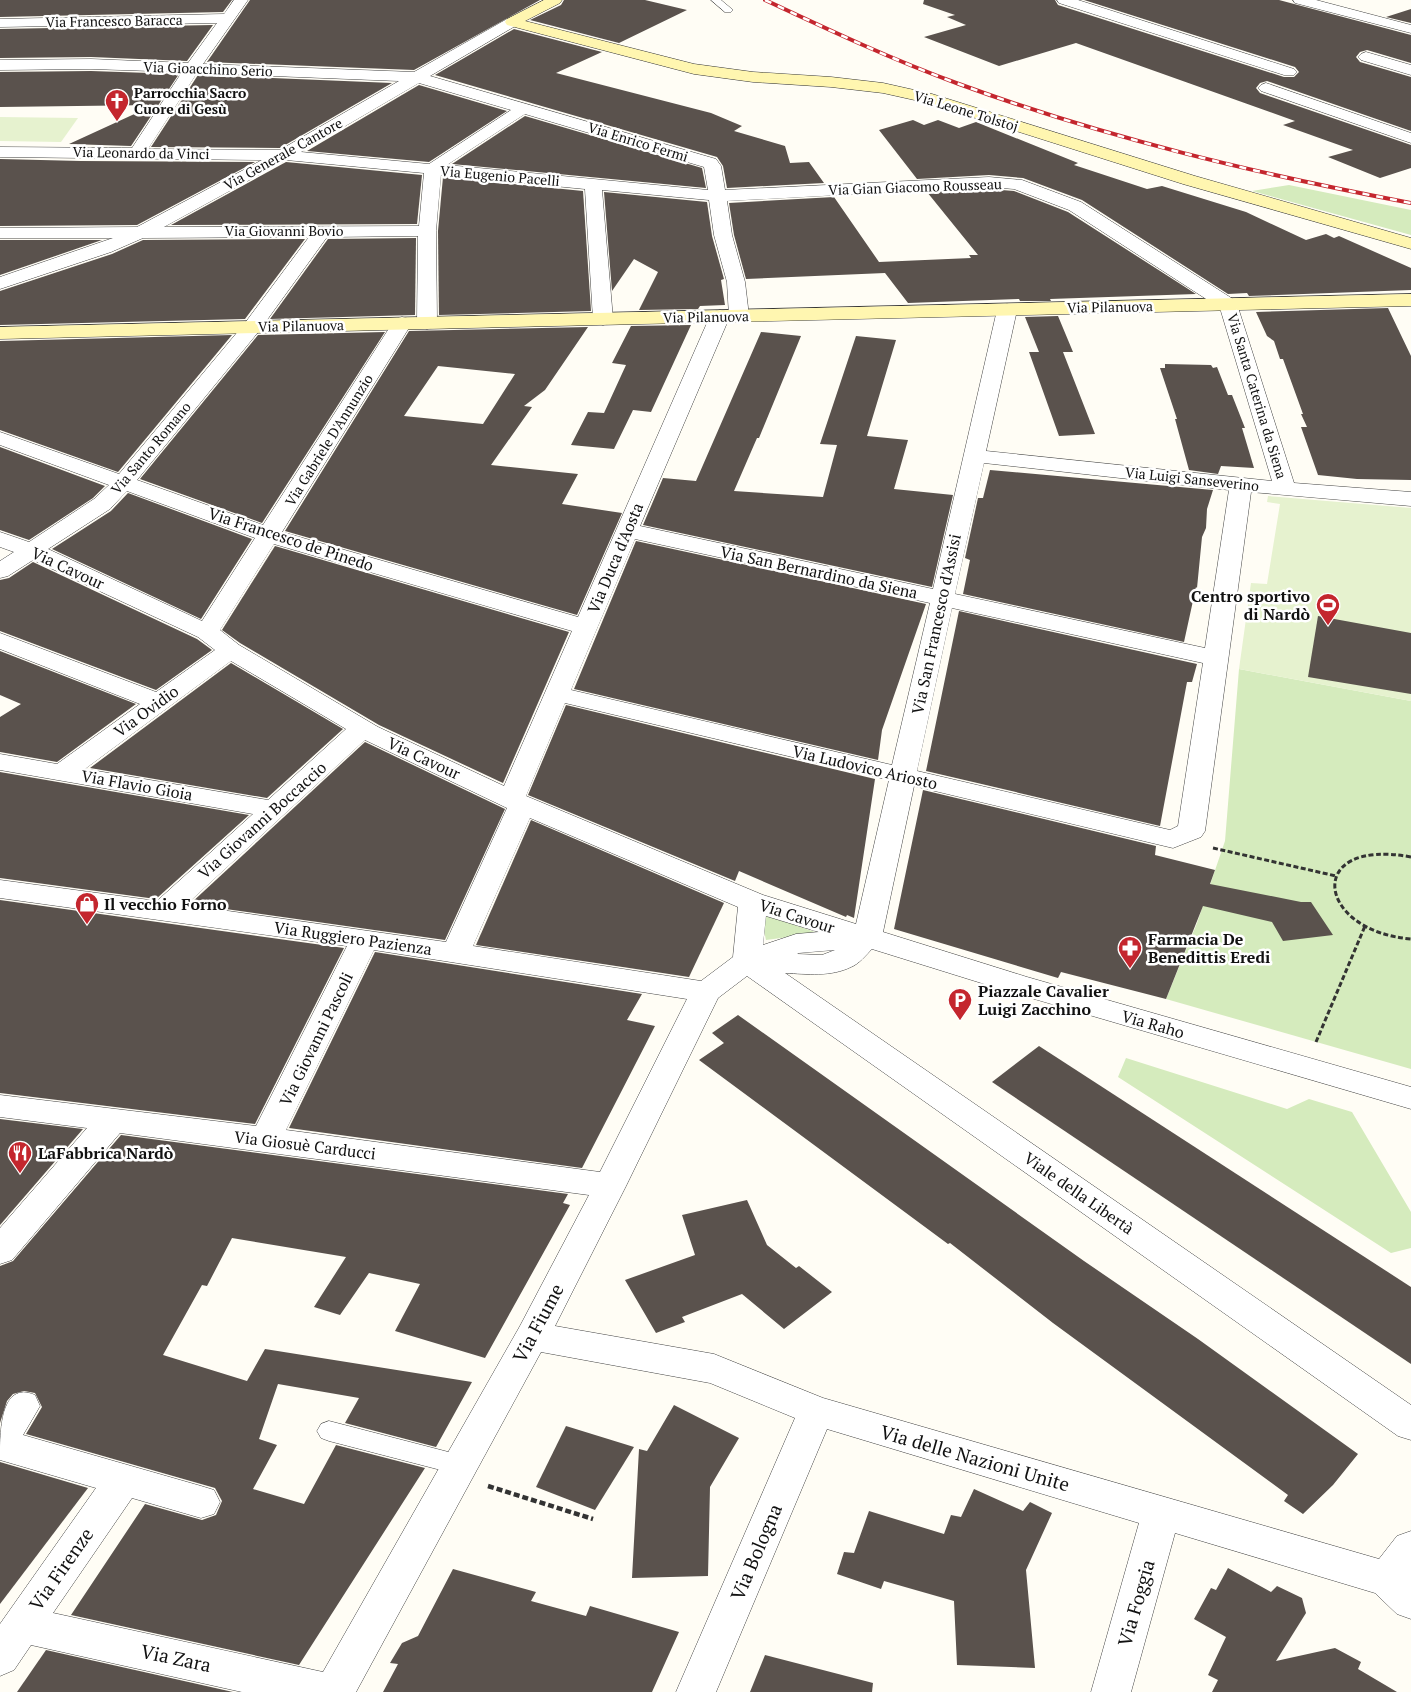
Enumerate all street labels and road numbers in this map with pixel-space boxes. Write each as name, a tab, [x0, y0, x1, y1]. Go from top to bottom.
street label: Via Francesco Baracca	[45, 10, 183, 31]
street label: Via Gioacchino Serio	[143, 57, 273, 80]
street label: Via Leone Tolstoj	[912, 86, 1021, 135]
street label: Via Generale Cantore	[220, 113, 346, 194]
street label: Via Enrico Fermi	[586, 117, 691, 166]
street label: Via Leonardo da Vinci	[72, 142, 210, 163]
street label: Via Eugenio Pacelli	[439, 161, 561, 190]
street label: Via Gian Giacomo Rousseau	[828, 174, 1002, 199]
street label: Via Giovanni Bovio	[224, 221, 344, 240]
street label: Via Pilanuova	[1067, 296, 1153, 317]
street label: Via Pilanuova	[663, 306, 749, 327]
street label: Via Santa Caterina da Siena	[1223, 311, 1292, 481]
street label: Via Pilanuova	[258, 315, 344, 336]
street label: Via Gabriele D'Annunzio	[280, 370, 377, 509]
street label: Via Santo Romano	[106, 397, 195, 498]
street label: Via Luigi Sanseverino	[1124, 462, 1260, 495]
street label: Via Duca d'Aosta	[582, 499, 648, 617]
street label: Via Francesco de Pinedo	[205, 502, 377, 576]
street label: Via San Francesco d'Assisi	[906, 532, 966, 716]
street label: Via San Bernardino da Siena	[718, 540, 920, 604]
street label: Via Cavour	[28, 542, 109, 595]
street label: Via Ovidio	[109, 680, 183, 742]
street label: Via Cavour	[384, 732, 465, 785]
street label: Via Ludovico Ariosto	[790, 740, 940, 794]
street label: Via Giovanni Boccaccio	[193, 756, 331, 884]
street label: Via Flavio Gioia	[80, 764, 194, 806]
street label: Via Cavour	[756, 893, 838, 939]
street label: Via Ruggiero Pazienza	[273, 916, 433, 960]
street label: Via Giovanni Pascoli	[274, 968, 358, 1110]
street label: Via Raho	[1119, 1005, 1187, 1043]
street label: Via Giosuè Carducci	[233, 1125, 377, 1165]
street label: Viale della Libertà	[1020, 1147, 1138, 1239]
street label: Via Fiume	[506, 1279, 569, 1367]
street label: Via delle Nazioni Unite	[878, 1419, 1073, 1497]
street label: Via Bologna	[724, 1500, 787, 1604]
street label: Via Firenze	[23, 1522, 98, 1615]
street label: Via Foggia	[1111, 1556, 1160, 1649]
street label: Via Zara	[139, 1638, 214, 1677]

